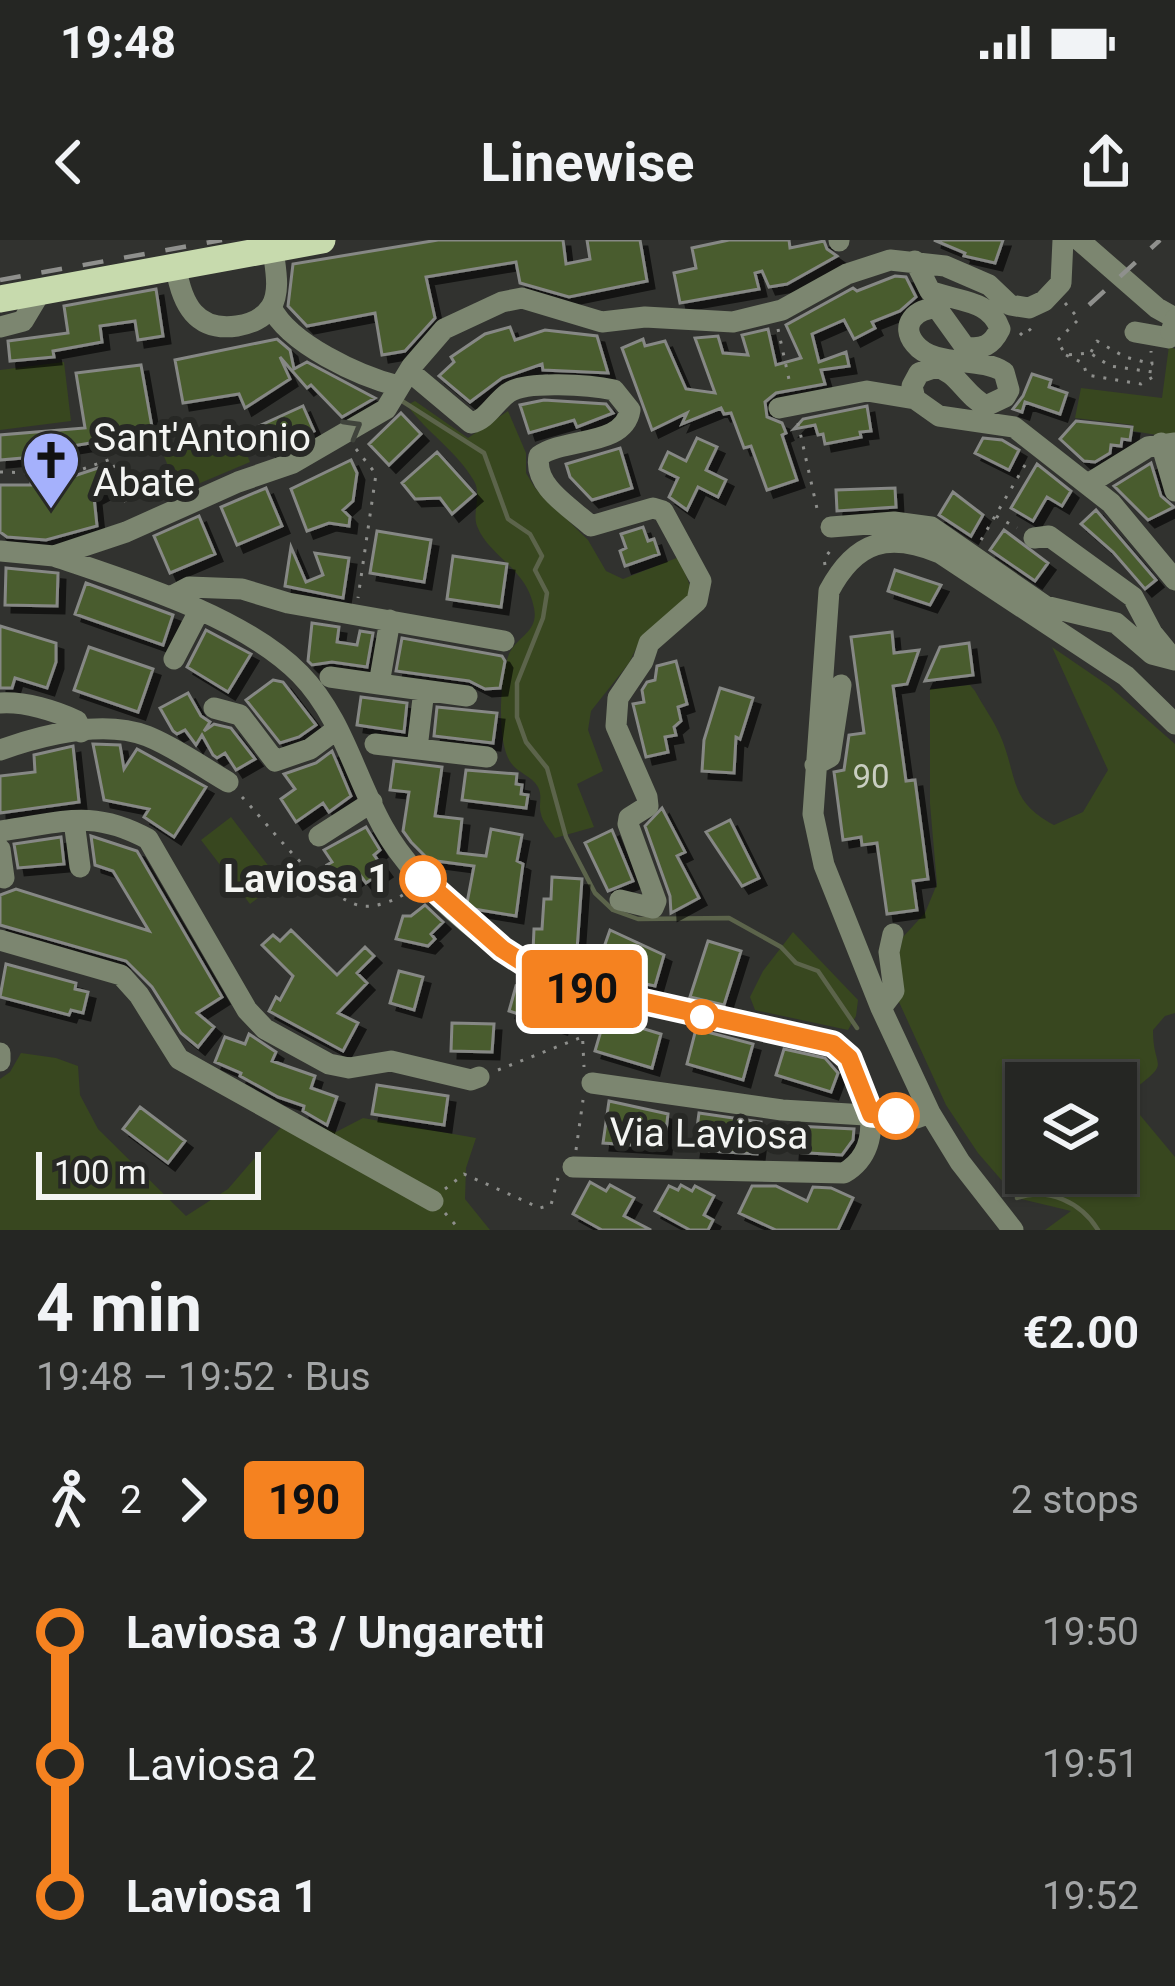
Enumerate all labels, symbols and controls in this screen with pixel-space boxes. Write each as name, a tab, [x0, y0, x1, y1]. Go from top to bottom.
text: 19:48	[60, 16, 176, 69]
icon: back	[36, 129, 102, 195]
icon: share	[1073, 129, 1139, 195]
text: Linewise	[481, 131, 694, 194]
place label: Sant'Antonio Abate	[93, 415, 311, 506]
one-way arrow	[340, 419, 362, 442]
church icon: Sant'Antonio Abate	[20, 429, 82, 511]
house number: 90	[852, 757, 890, 796]
place label: Laviosa 1	[223, 856, 390, 902]
marker: Laviosa 1	[401, 857, 445, 901]
line badge: 190	[513, 950, 651, 1028]
text: 190	[546, 964, 618, 1013]
unlabelled marker	[686, 1001, 718, 1033]
map controls	[1005, 1062, 1137, 1194]
button: layers	[1005, 1062, 1137, 1194]
unlabelled marker	[874, 1094, 918, 1138]
street label: Via Laviosa	[609, 1109, 809, 1159]
scale bar	[36, 1146, 261, 1199]
text: 100 m	[54, 1153, 147, 1192]
text: 4 min	[36, 1270, 202, 1347]
text: €2.00	[1023, 1306, 1139, 1359]
text: 19:48 – 19:52 · Bus	[36, 1354, 371, 1400]
icon: walk	[36, 1467, 102, 1533]
icon: forward	[160, 1467, 226, 1533]
text: 190	[268, 1475, 340, 1524]
text: 2	[120, 1477, 142, 1523]
text: 2 stops	[1011, 1477, 1139, 1523]
text: Laviosa 3 / Ungaretti	[126, 1606, 545, 1659]
text: 19:50	[1042, 1609, 1139, 1655]
text: Laviosa 2	[126, 1738, 317, 1791]
text: 19:51	[1042, 1741, 1139, 1787]
text: Laviosa 1	[126, 1870, 318, 1923]
text: 19:52	[1042, 1873, 1139, 1919]

